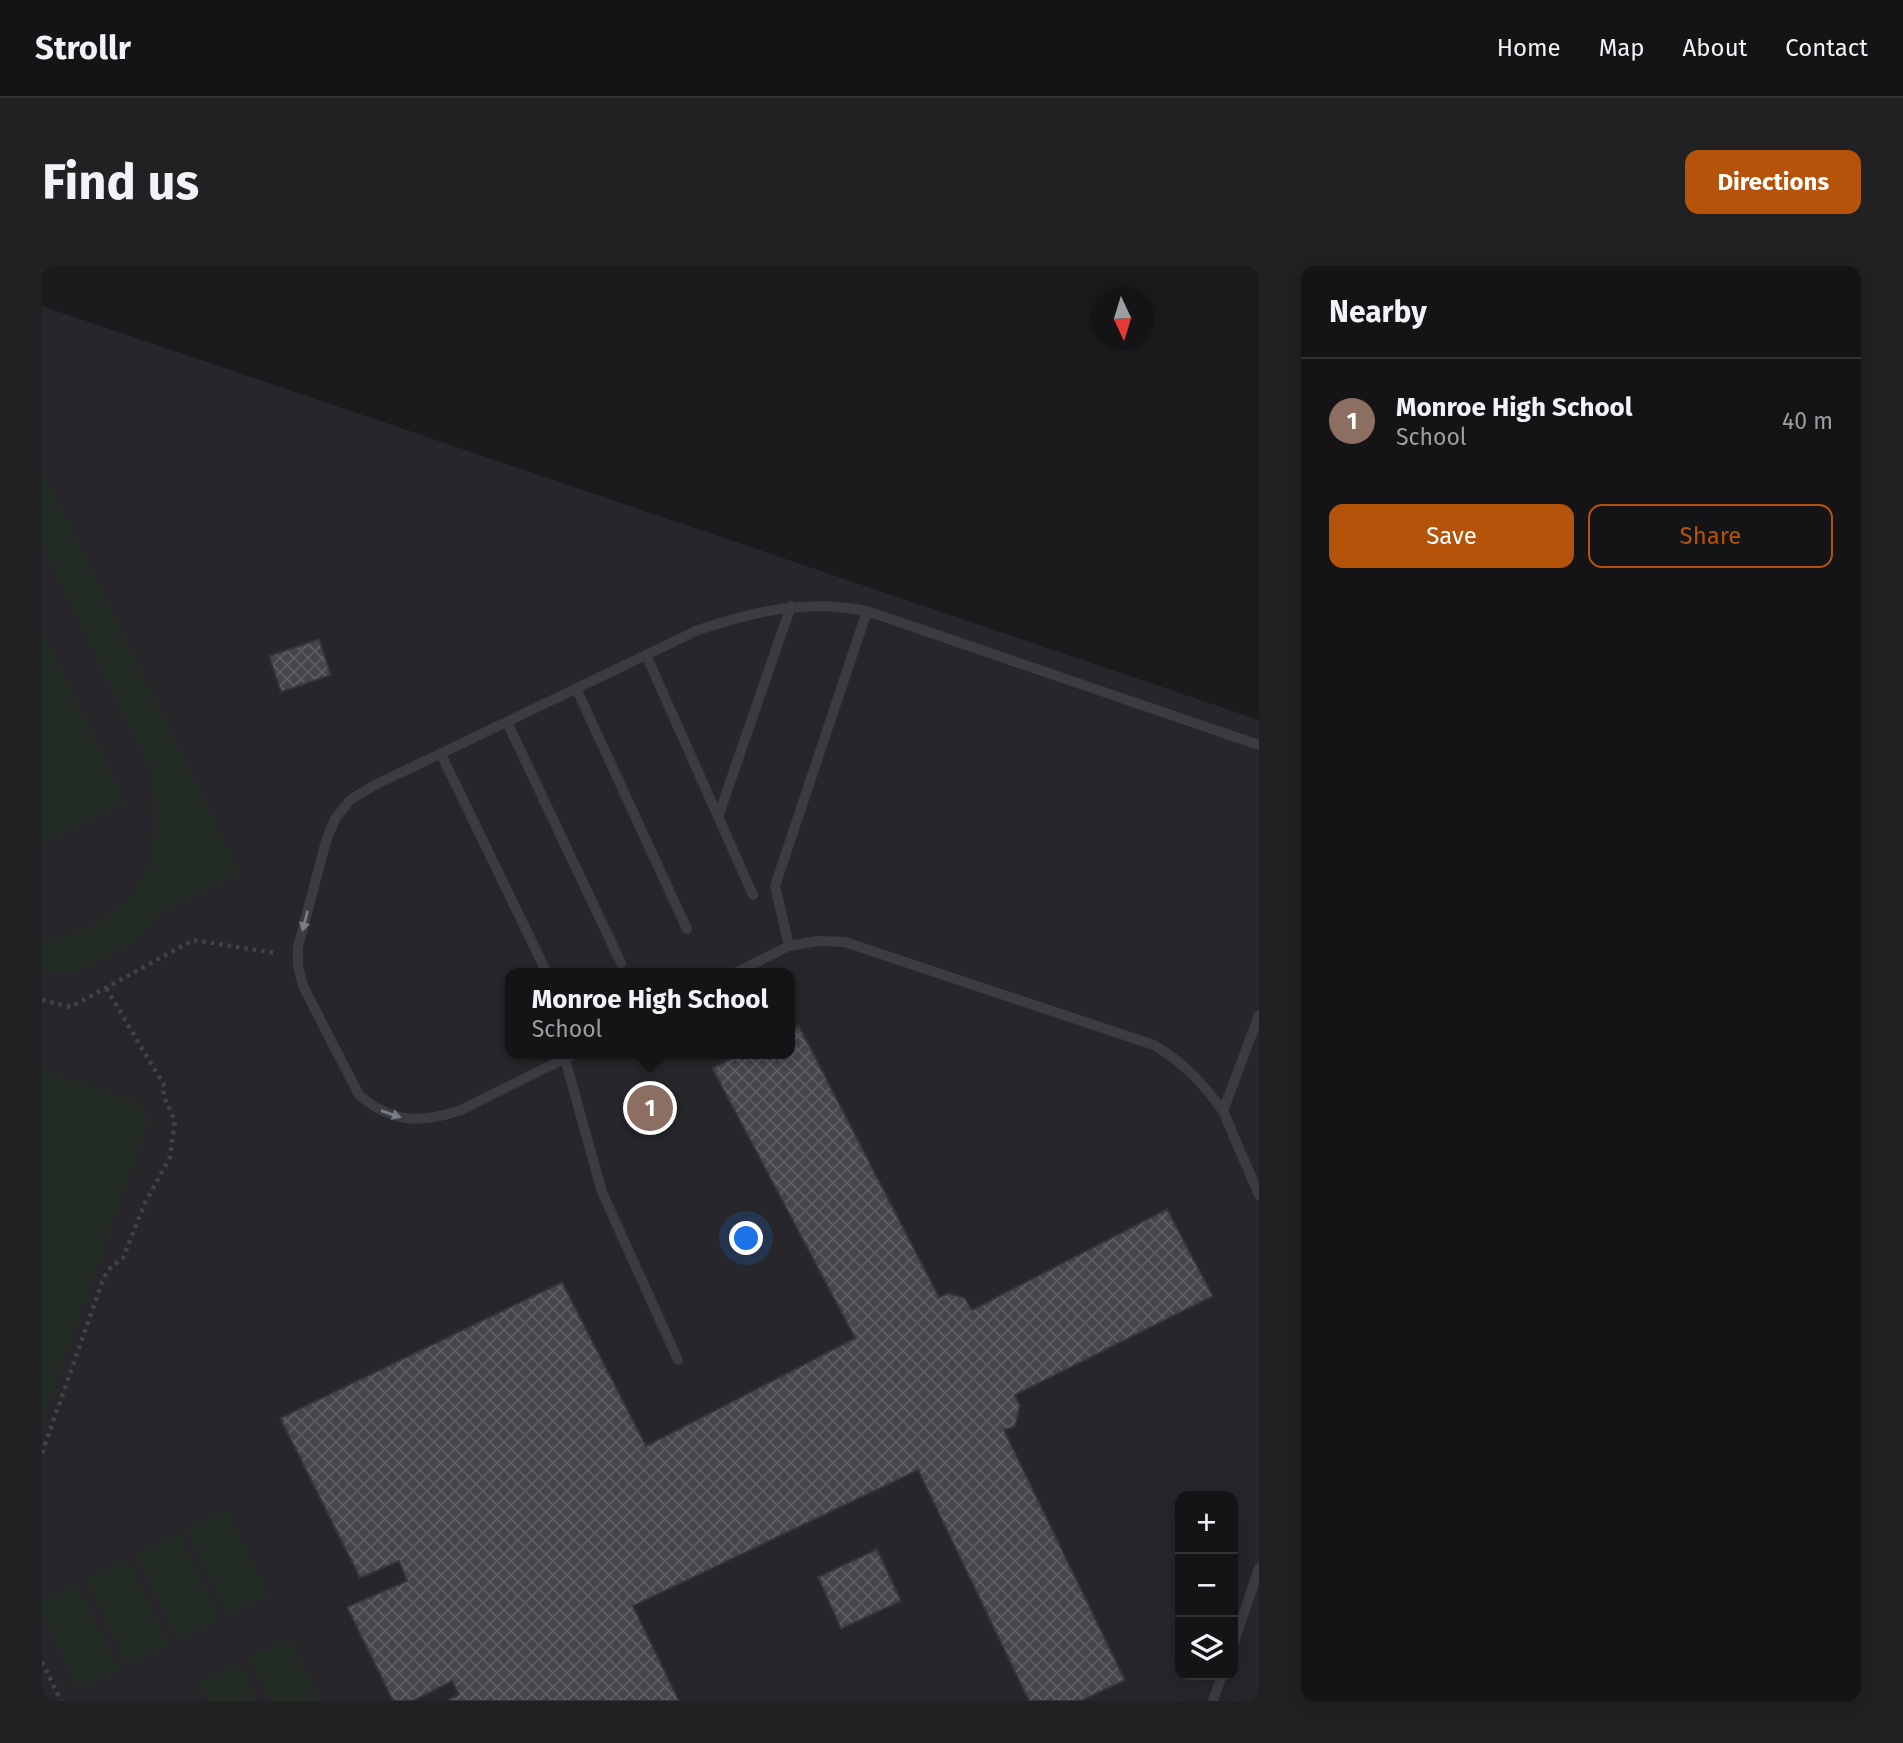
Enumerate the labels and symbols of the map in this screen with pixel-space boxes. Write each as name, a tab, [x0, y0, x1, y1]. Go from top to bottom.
north arrow	[1091, 287, 1154, 350]
one-way arrow	[299, 910, 310, 932]
pin: 1	[627, 1082, 673, 1134]
one-way arrow	[381, 1110, 402, 1120]
your location	[729, 1221, 763, 1255]

